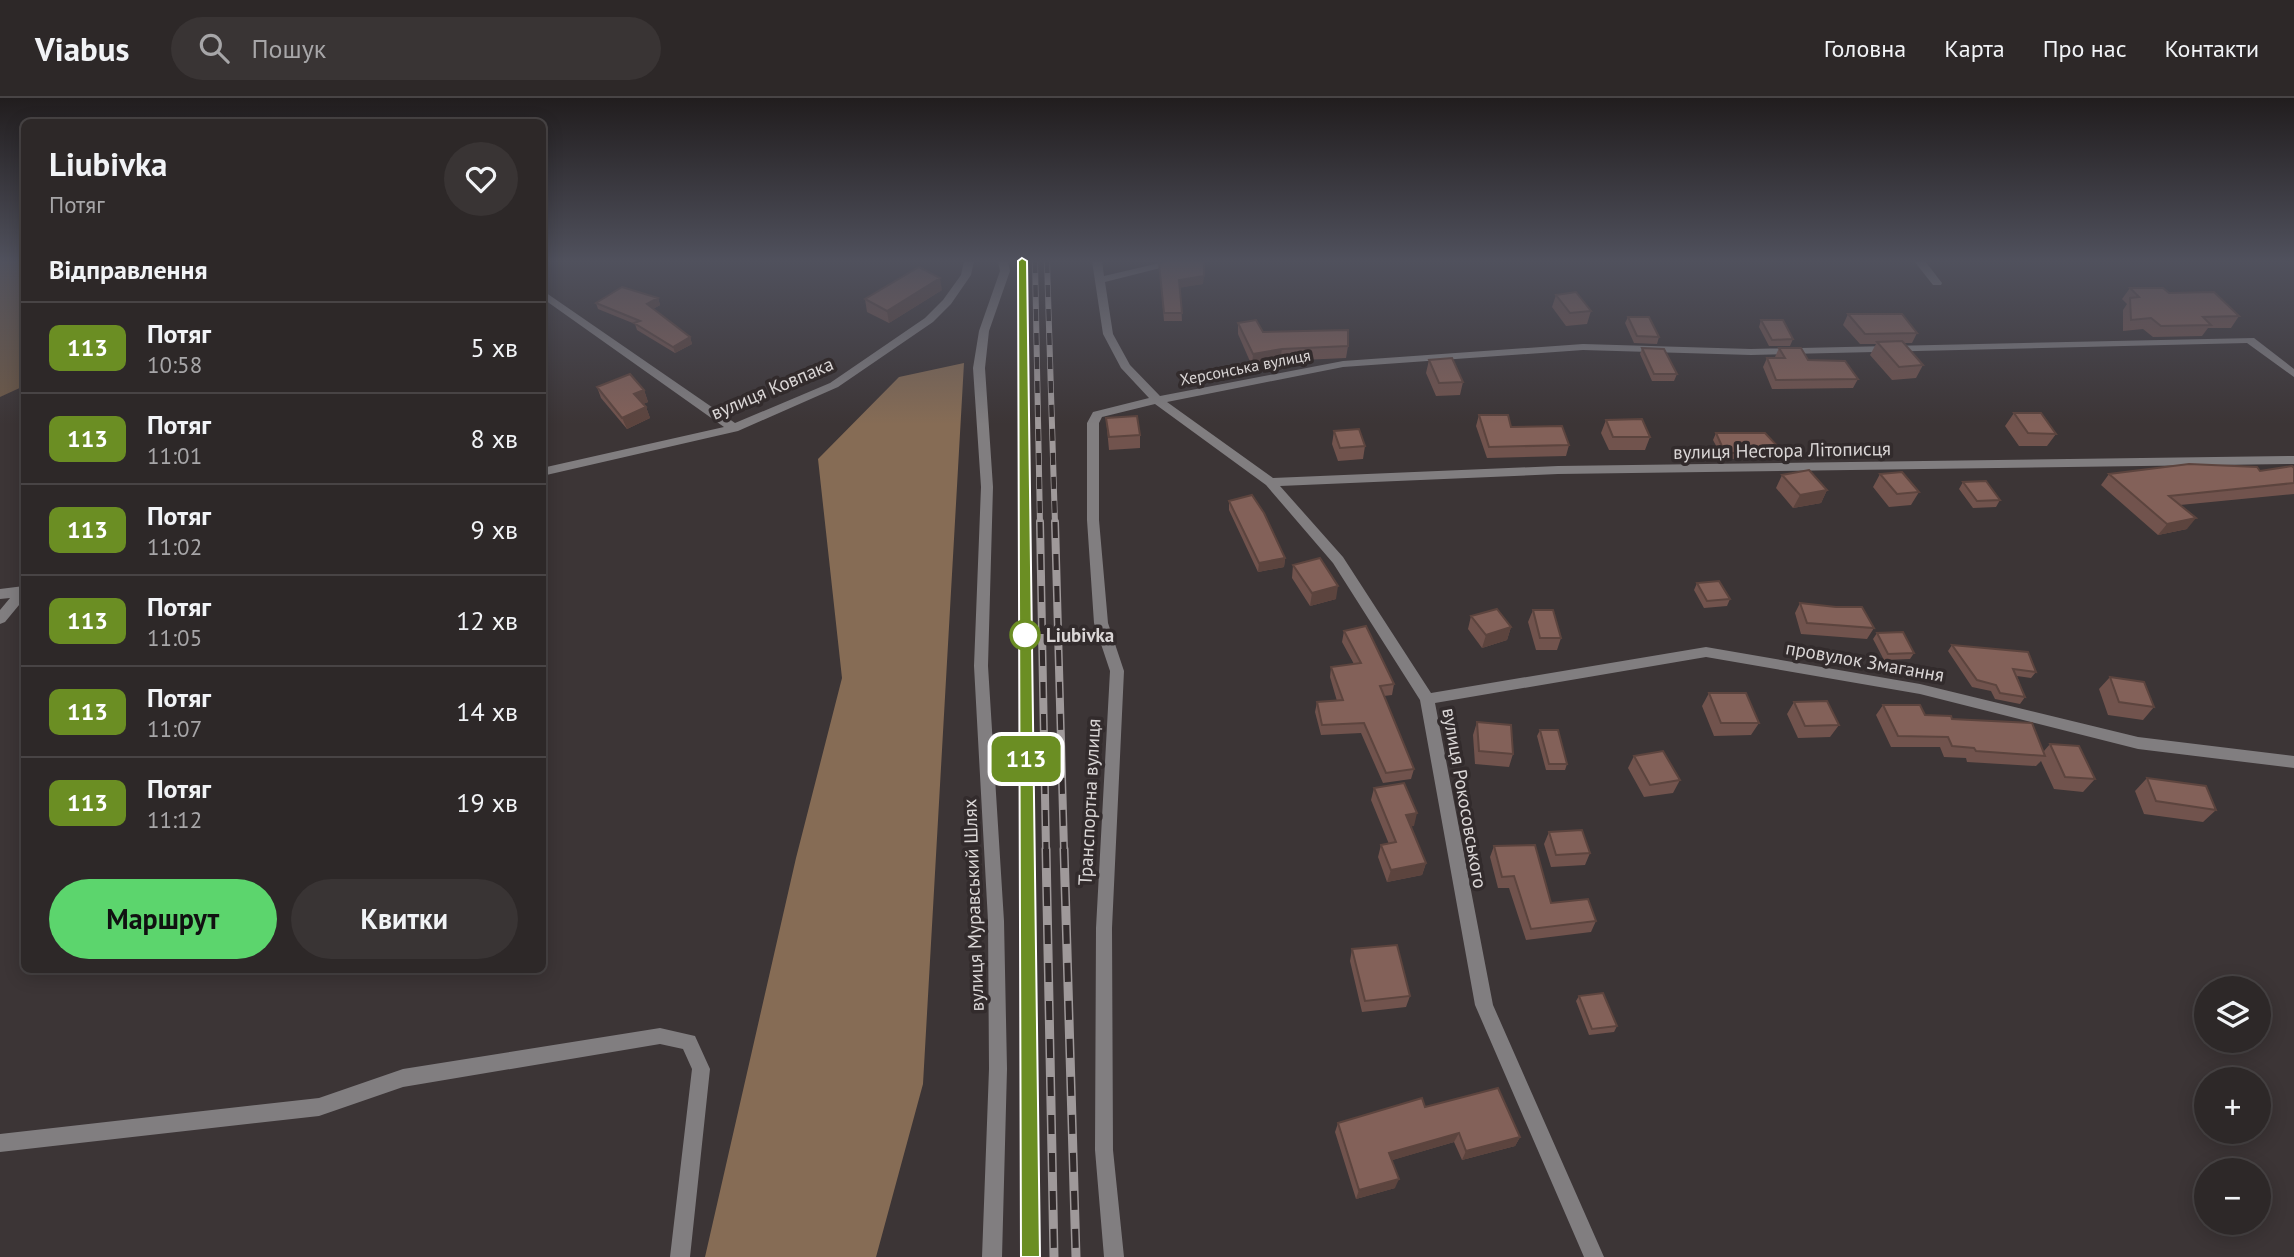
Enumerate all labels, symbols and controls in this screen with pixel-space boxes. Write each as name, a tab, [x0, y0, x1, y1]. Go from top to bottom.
search box	[171, 17, 661, 80]
text: Viabus	[35, 27, 129, 70]
icon: search	[195, 29, 233, 67]
text: Пошук	[251, 32, 326, 65]
text: Головна	[1824, 33, 1906, 64]
text: Карта	[1944, 33, 2005, 64]
text: Про нас	[2043, 33, 2127, 64]
text: Контакти	[2165, 33, 2259, 64]
text: Liubivka	[49, 142, 167, 185]
button: heart	[444, 142, 518, 216]
text: Потяг	[49, 190, 105, 219]
text: Відправлення	[49, 253, 208, 286]
text: Потяг	[147, 317, 211, 350]
text: 5 хв	[471, 331, 518, 364]
text: 113	[67, 332, 108, 363]
street label: Херсонська вулиця	[1178, 345, 1312, 389]
text: 10:58	[147, 350, 202, 379]
street label: вулиця Ковпака	[707, 351, 837, 425]
text: Потяг	[147, 408, 211, 441]
text: 8 хв	[471, 422, 518, 455]
text: 113	[67, 423, 108, 454]
street label: вулиця Нестора Літописця	[1673, 436, 1891, 464]
text: 11:01	[147, 441, 202, 470]
text: Потяг	[147, 499, 211, 532]
text: 9 хв	[471, 513, 518, 546]
text: 113	[67, 514, 108, 545]
text: 11:02	[147, 532, 202, 561]
text: Потяг	[147, 590, 211, 623]
text: 12 хв	[456, 604, 518, 637]
text: 113	[67, 605, 108, 636]
marker: Liubivka	[1010, 620, 1040, 650]
text: 11:05	[147, 623, 202, 652]
place label: Liubivka	[1046, 623, 1114, 647]
street label: провулок Змагання	[1784, 635, 1946, 687]
text: Потяг	[147, 681, 211, 714]
text: 14 хв	[456, 695, 518, 728]
text: 113	[67, 696, 108, 727]
street label: вулиця Рокосовського	[1437, 706, 1493, 890]
text: 11:07	[147, 714, 202, 743]
street label: Транспортна вулиця	[1073, 718, 1105, 886]
line badge: 113	[986, 736, 1066, 782]
text: 113	[1006, 743, 1046, 774]
text: Потяг	[147, 772, 211, 805]
text: 19 хв	[456, 786, 518, 819]
text: 113	[67, 787, 108, 818]
street label: вулиця Муравський Шлях	[957, 798, 989, 1012]
text: 11:12	[147, 805, 202, 834]
button: Маршрут	[49, 879, 277, 959]
button: Квитки	[291, 879, 518, 959]
map controls	[2194, 976, 2271, 1235]
button: layers	[2194, 976, 2271, 1053]
button: +	[2194, 1067, 2271, 1144]
button: −	[2194, 1158, 2271, 1235]

